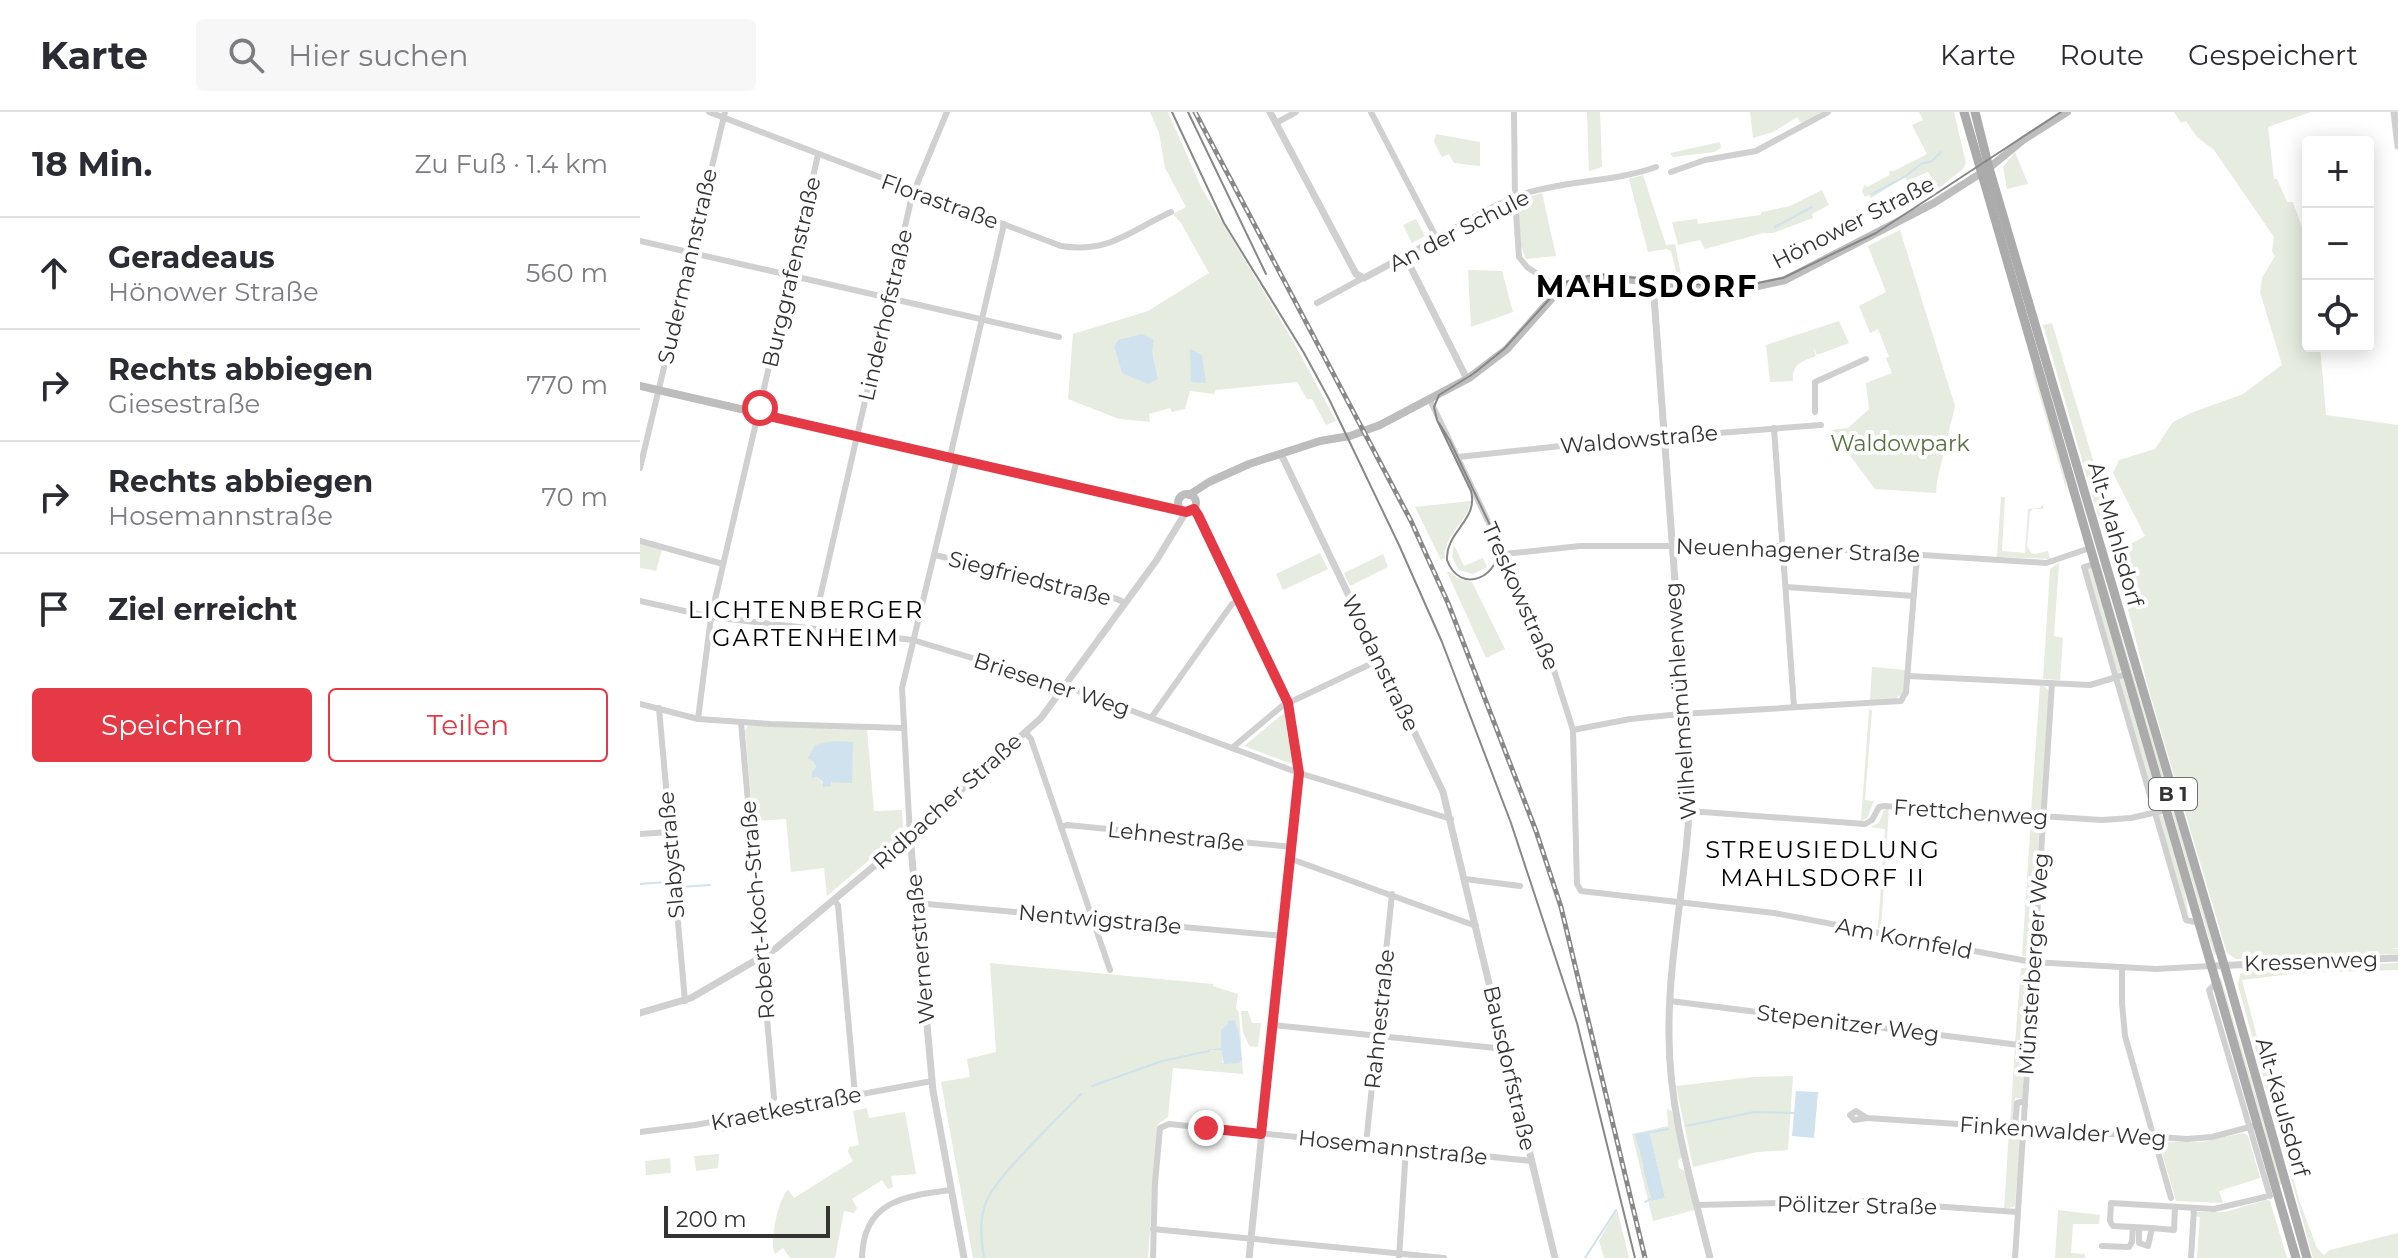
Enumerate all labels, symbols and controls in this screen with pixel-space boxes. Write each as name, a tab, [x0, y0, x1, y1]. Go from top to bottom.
search box	[196, 19, 756, 91]
text: Karte	[40, 32, 148, 79]
icon: search	[224, 33, 268, 77]
text: Hier suchen	[288, 37, 469, 74]
text: Karte	[1940, 38, 2016, 72]
text: Route	[2060, 38, 2144, 72]
text: Gespeichert	[2188, 38, 2358, 72]
map controls	[2302, 136, 2374, 352]
button: +	[2302, 136, 2374, 208]
text: 18 Min.	[32, 143, 153, 185]
text: Zu Fuß · 1.4 km	[414, 148, 608, 180]
street label: Sudermannstraße	[652, 166, 723, 366]
street label: Florastraße	[877, 168, 1002, 235]
street label: Hönower Straße	[1768, 170, 1939, 275]
street label: Burggrafenstraße	[756, 174, 827, 370]
street label: An der Schule	[1385, 184, 1534, 277]
button: −	[2302, 208, 2374, 280]
street label: Linderhofstraße	[853, 227, 918, 404]
text: Geradeaus	[108, 239, 275, 276]
icon: ahead	[32, 251, 76, 295]
text: 560 m	[526, 257, 608, 289]
district label: MAHLSDORF	[1536, 268, 1758, 305]
text: Hönower Straße	[108, 276, 319, 308]
button: locate	[2302, 280, 2374, 352]
text: Rechts abbiegen	[108, 351, 373, 388]
icon: right	[32, 363, 76, 407]
text: 770 m	[526, 369, 608, 401]
text: Giesestraße	[108, 388, 260, 420]
route start	[742, 390, 778, 426]
street label: Waldowstraße	[1559, 419, 1719, 460]
park label: Waldowpark	[1830, 430, 1971, 457]
street label: Alt-Mahlsdorf	[2082, 459, 2149, 611]
text: Rechts abbiegen	[108, 463, 373, 500]
icon: right	[32, 475, 76, 519]
text: 70 m	[542, 481, 608, 513]
text: Hosemannstraße	[108, 500, 333, 532]
street label: Treskowstraße	[1476, 518, 1565, 674]
street label: Neuenhagener Straße	[1675, 533, 1921, 568]
street label: Siegfriedstraße	[946, 545, 1114, 612]
street label: Wilhelmsmühlenweg	[1659, 581, 1702, 821]
icon: arrive	[32, 587, 76, 631]
text: Ziel erreicht	[108, 591, 297, 628]
street label: Wodanstraße	[1336, 591, 1425, 736]
district label: LICHTENBERGER GARTENHEIM	[688, 595, 924, 652]
street label: Briesener Weg	[970, 646, 1133, 722]
button: Speichern	[32, 688, 312, 762]
button: Teilen	[328, 688, 608, 762]
street label: Ridbacher Straße	[867, 727, 1027, 875]
road number: B 1	[2149, 778, 2197, 810]
street label: Slabystraße	[652, 790, 690, 920]
street label: Frettchenweg	[1893, 794, 2049, 831]
street label: Robert-Koch-Straße	[734, 799, 781, 1020]
street label: Lehnestraße	[1106, 816, 1246, 857]
district label: STREUSIEDLUNG MAHLSDORF II	[1705, 835, 1941, 892]
street label: Münsterberger Weg	[2012, 852, 2055, 1076]
street label: Wernerstraße	[900, 873, 941, 1025]
street label: Nentwigstraße	[1017, 899, 1183, 940]
street label: Am Kornfeld	[1833, 912, 1975, 965]
street label: Kressenweg	[2244, 946, 2378, 977]
street label: Rahnestraße	[1359, 948, 1400, 1090]
street label: Bausdorfstraße	[1477, 983, 1542, 1153]
street label: Stepenitzer Weg	[1755, 999, 1941, 1048]
street label: Alt-Kaulsdorf	[2250, 1035, 2316, 1181]
street label: Kraetkestraße	[708, 1081, 864, 1136]
route end	[1188, 1110, 1224, 1146]
street label: Finkenwalder Weg	[1959, 1111, 2167, 1152]
street label: Hosemannstraße	[1297, 1124, 1489, 1171]
street label: Pölitzer Straße	[1777, 1191, 1937, 1220]
scale bar	[664, 1202, 830, 1238]
text: 200 m	[676, 1206, 747, 1233]

